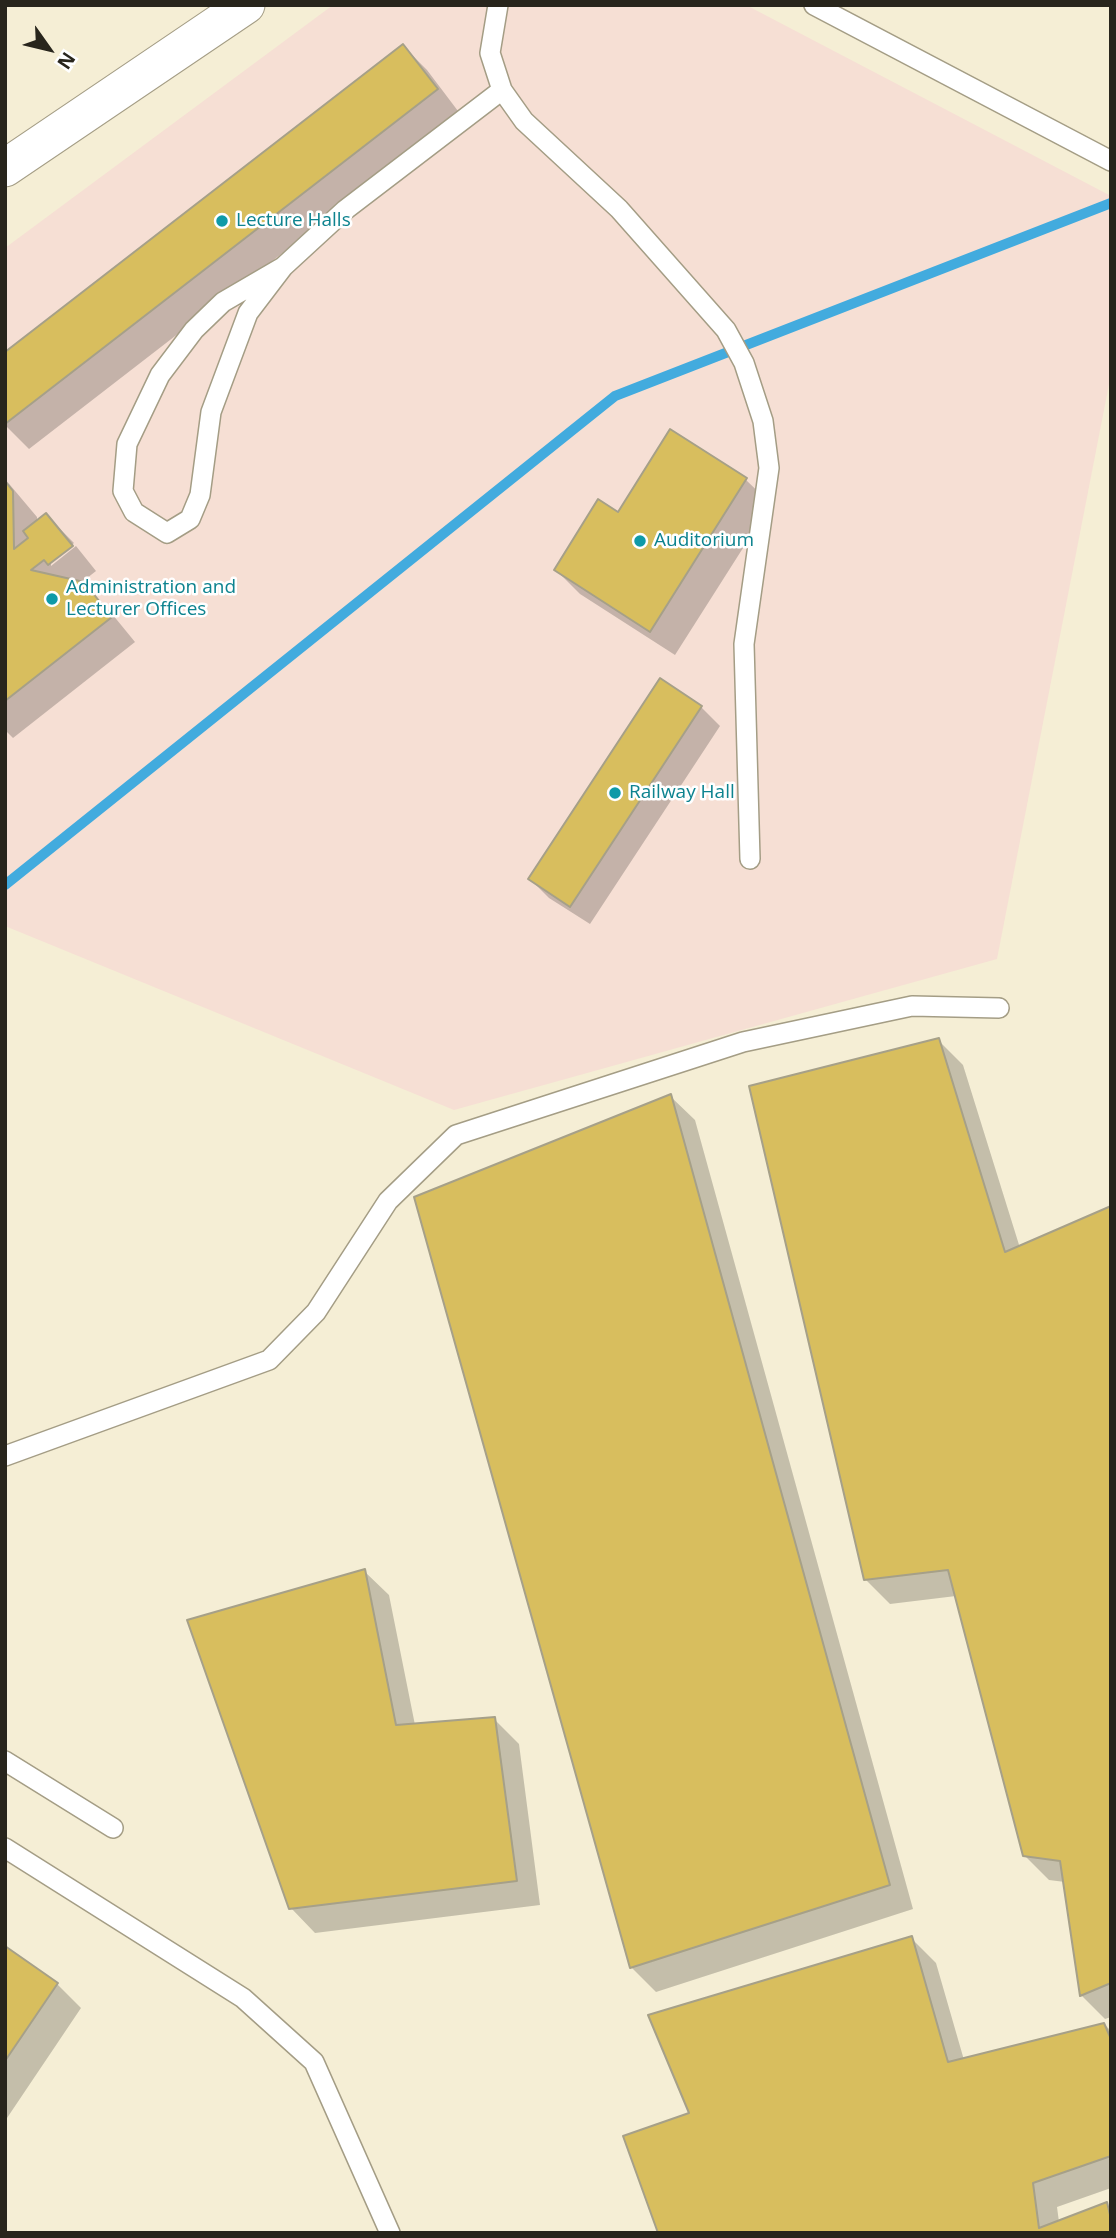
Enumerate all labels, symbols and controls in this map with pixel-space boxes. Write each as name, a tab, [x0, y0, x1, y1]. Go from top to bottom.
north arrow	[14, 14, 84, 84]
text: N	[51, 47, 82, 74]
place label: Lecture Halls	[236, 210, 351, 232]
marker: Lecture Halls	[214, 213, 230, 229]
place label: Auditorium	[654, 530, 754, 552]
marker: Auditorium	[632, 533, 648, 549]
place label: Administration and Lecturer Offices	[66, 577, 236, 621]
marker: Administration and Lecturer Offices	[44, 591, 60, 607]
place label: Railway Hall	[629, 782, 735, 804]
marker: Railway Hall	[607, 785, 623, 801]

